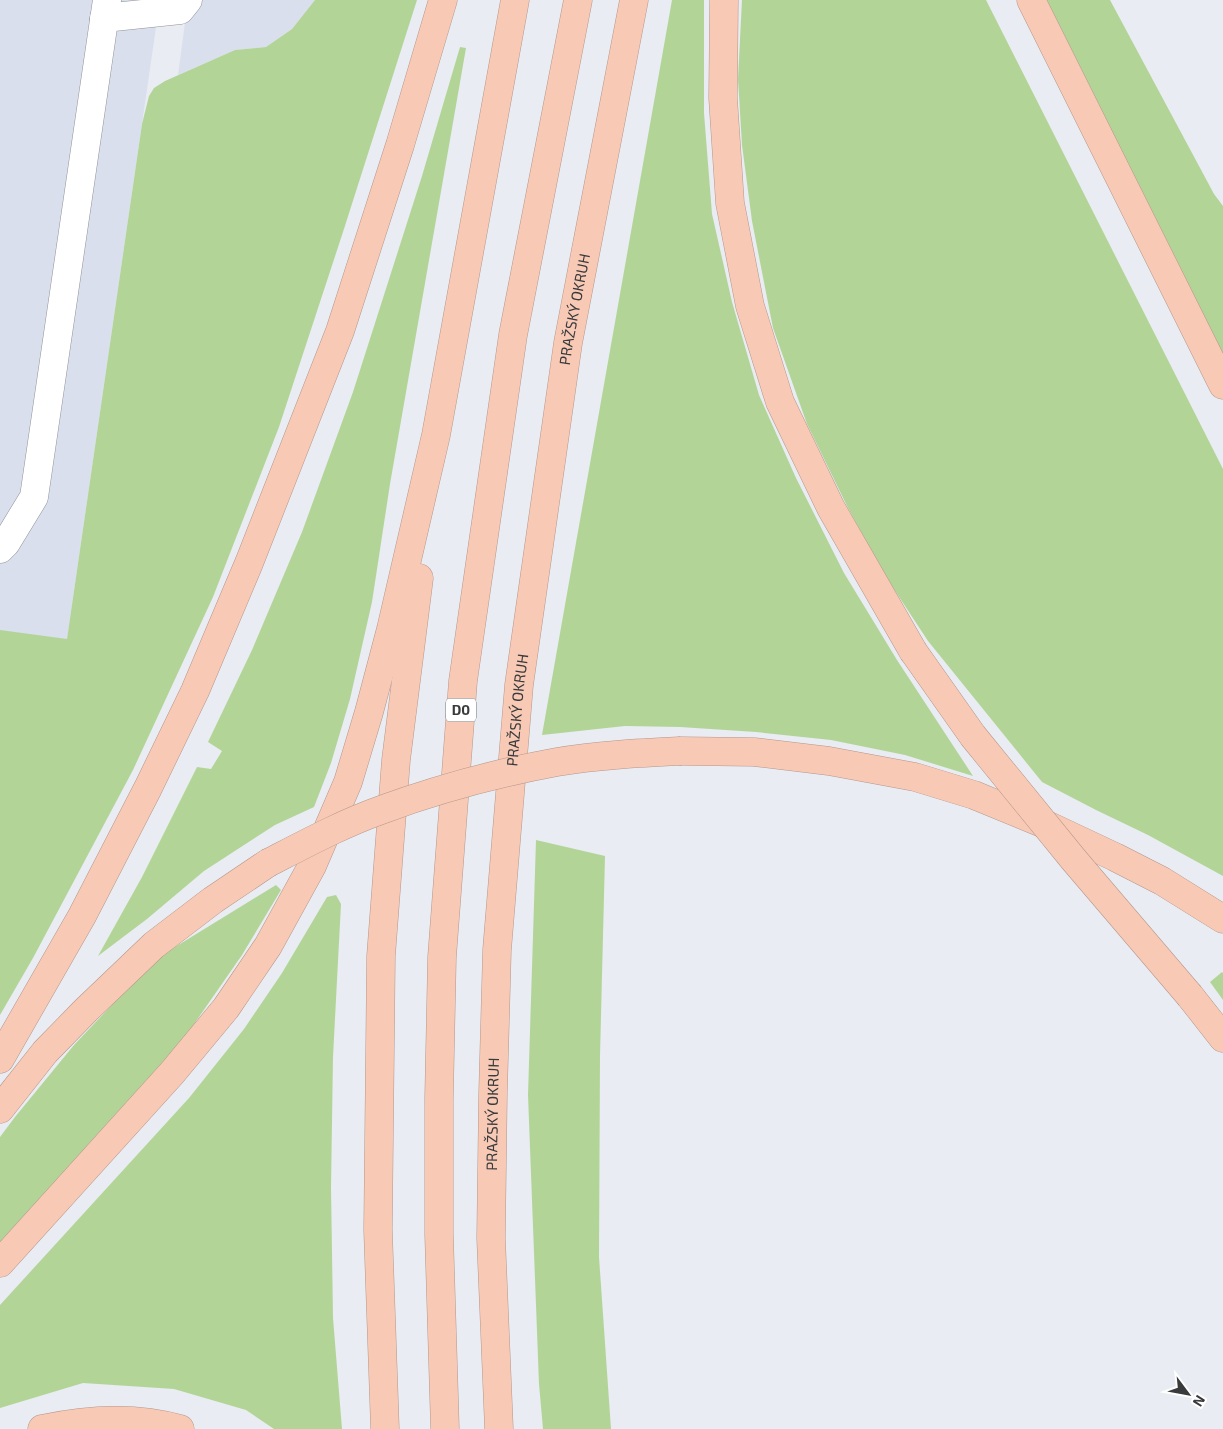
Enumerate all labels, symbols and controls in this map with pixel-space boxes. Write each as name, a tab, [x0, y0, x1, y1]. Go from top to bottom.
street label: PRAŽSKÝ OKRUH	[555, 252, 593, 366]
street label: PRAŽSKÝ OKRUH	[502, 653, 531, 767]
road number: D0	[446, 698, 476, 722]
street label: PRAŽSKÝ OKRUH	[482, 1057, 502, 1171]
north arrow	[1163, 1369, 1213, 1419]
text: N	[1190, 1392, 1209, 1410]

